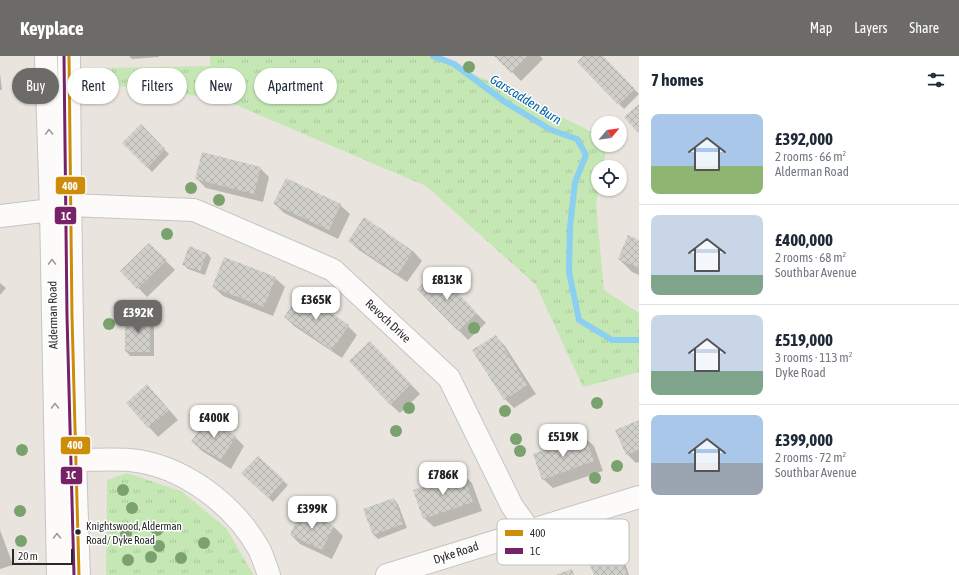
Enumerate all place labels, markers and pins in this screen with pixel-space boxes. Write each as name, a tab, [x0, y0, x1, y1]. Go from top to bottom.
pin: £813K	[419, 267, 475, 301]
pin: £365K	[288, 287, 344, 321]
pin: £392K	[110, 300, 166, 334]
pin: £400K	[186, 405, 242, 439]
pin: £519K	[535, 424, 591, 458]
pin: £786K	[415, 462, 471, 496]
pin: £399K	[284, 496, 340, 530]
place label: Knightswood, Alderman Road/ Dyke Road	[86, 520, 182, 546]
marker: Knightswood, Alderman Road/ Dyke Road	[73, 527, 83, 537]

